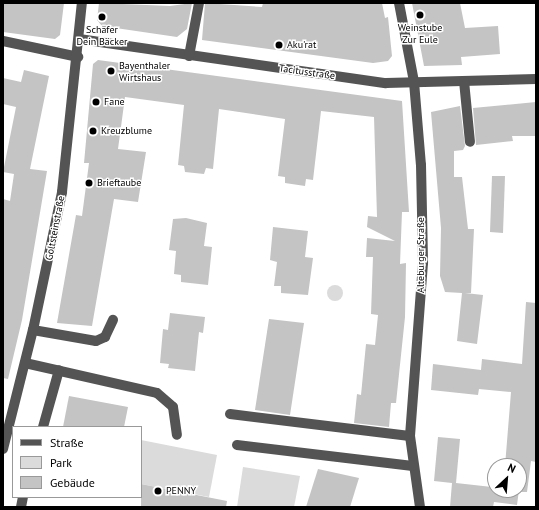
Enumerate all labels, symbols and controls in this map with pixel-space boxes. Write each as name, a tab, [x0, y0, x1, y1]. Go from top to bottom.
marker: Weinstube Zur Eule	[415, 10, 425, 20]
marker: Schäfer Dein Bäcker	[97, 12, 107, 22]
place label: Weinstube Zur Eule	[398, 21, 442, 44]
place label: Schäfer Dein Bäcker	[77, 23, 127, 46]
place label: Aku'rat	[287, 39, 316, 51]
marker: Aku'rat	[274, 40, 284, 50]
place label: Bayenthaler Wirtshaus	[119, 59, 170, 82]
street label: Tacitusstraße	[278, 62, 336, 82]
marker: Bayenthaler Wirtshaus	[106, 66, 116, 76]
place label: Fane	[104, 96, 125, 108]
marker: Fane	[91, 97, 101, 107]
place label: Kreuzblume	[101, 125, 152, 137]
marker: Kreuzblume	[88, 126, 98, 136]
place label: Brieftaube	[97, 177, 141, 189]
marker: Brieftaube	[84, 178, 94, 188]
street label: Goltsteinstraße	[43, 195, 67, 261]
street label: Alteburger Straße	[415, 217, 427, 293]
legend	[12, 426, 142, 498]
text: Straße	[50, 435, 84, 450]
text: Park	[50, 455, 72, 470]
north arrow	[487, 458, 527, 498]
text: N	[505, 460, 518, 476]
text: Gebäude	[50, 475, 95, 490]
place label: PENNY	[166, 485, 196, 497]
marker: PENNY	[153, 486, 163, 496]

